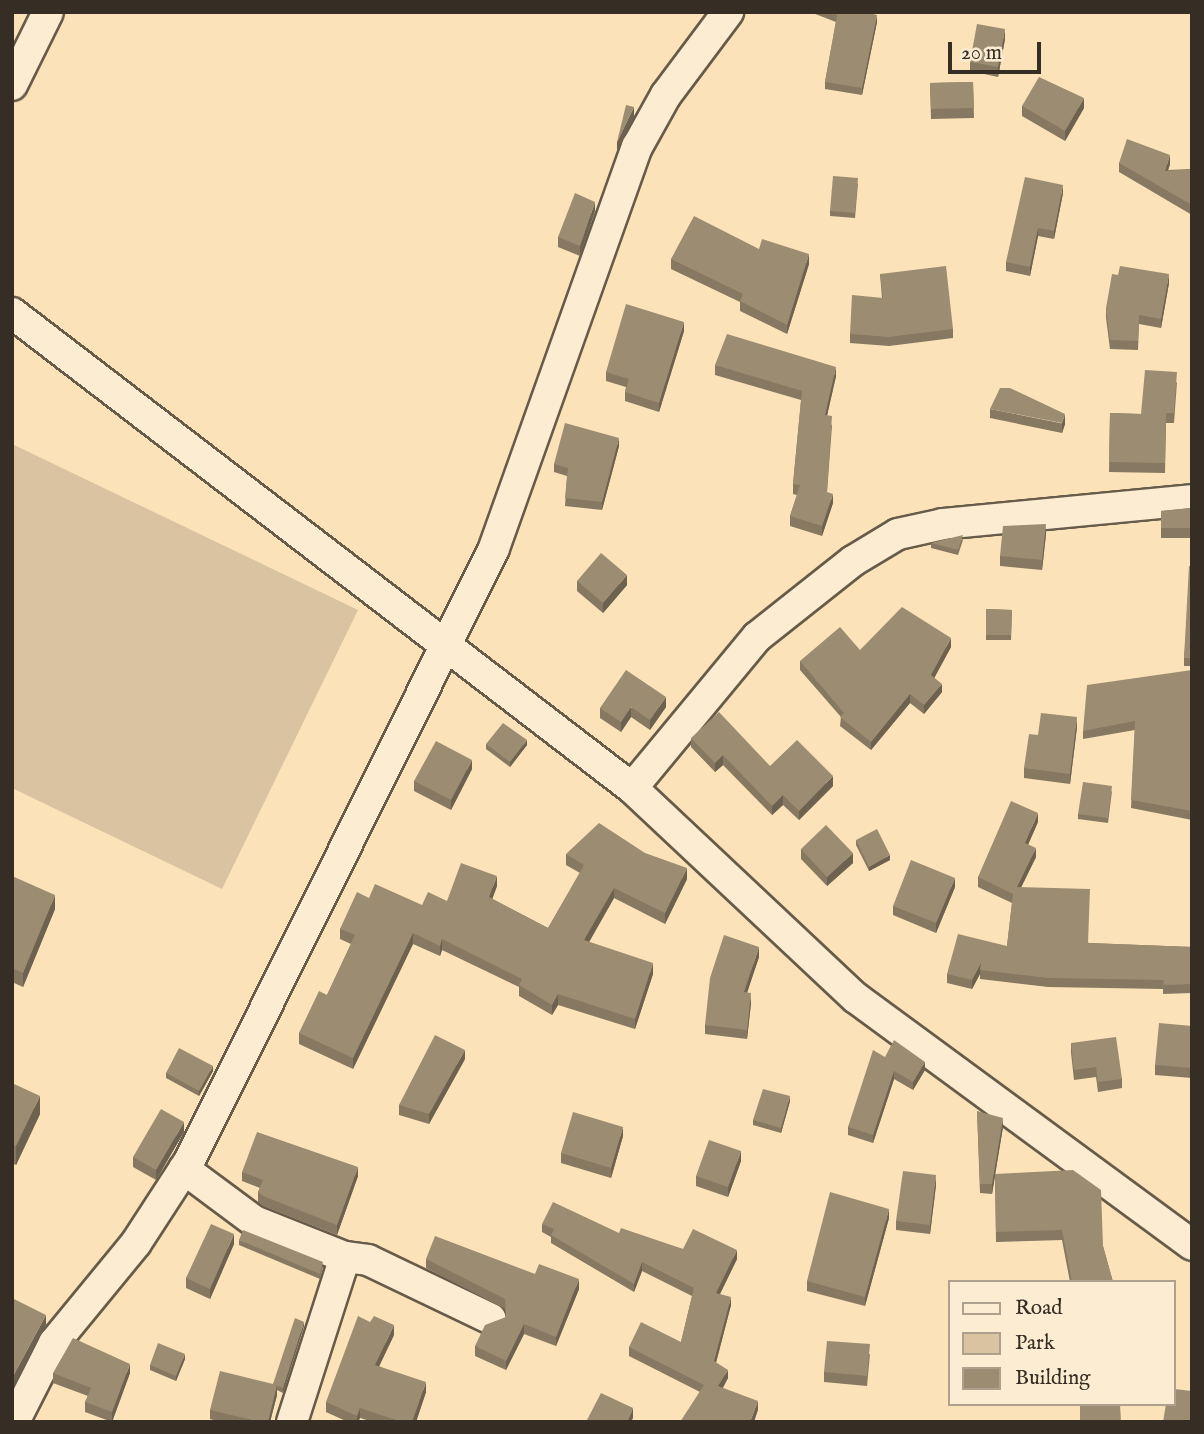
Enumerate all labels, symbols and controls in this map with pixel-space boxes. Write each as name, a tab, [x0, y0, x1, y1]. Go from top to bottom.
scale bar	[952, 28, 1045, 72]
text: 20 m	[961, 40, 1002, 67]
legend	[948, 1280, 1176, 1406]
text: Road	[1015, 1295, 1062, 1322]
text: Park	[1015, 1330, 1055, 1357]
text: Building	[1015, 1365, 1090, 1392]

